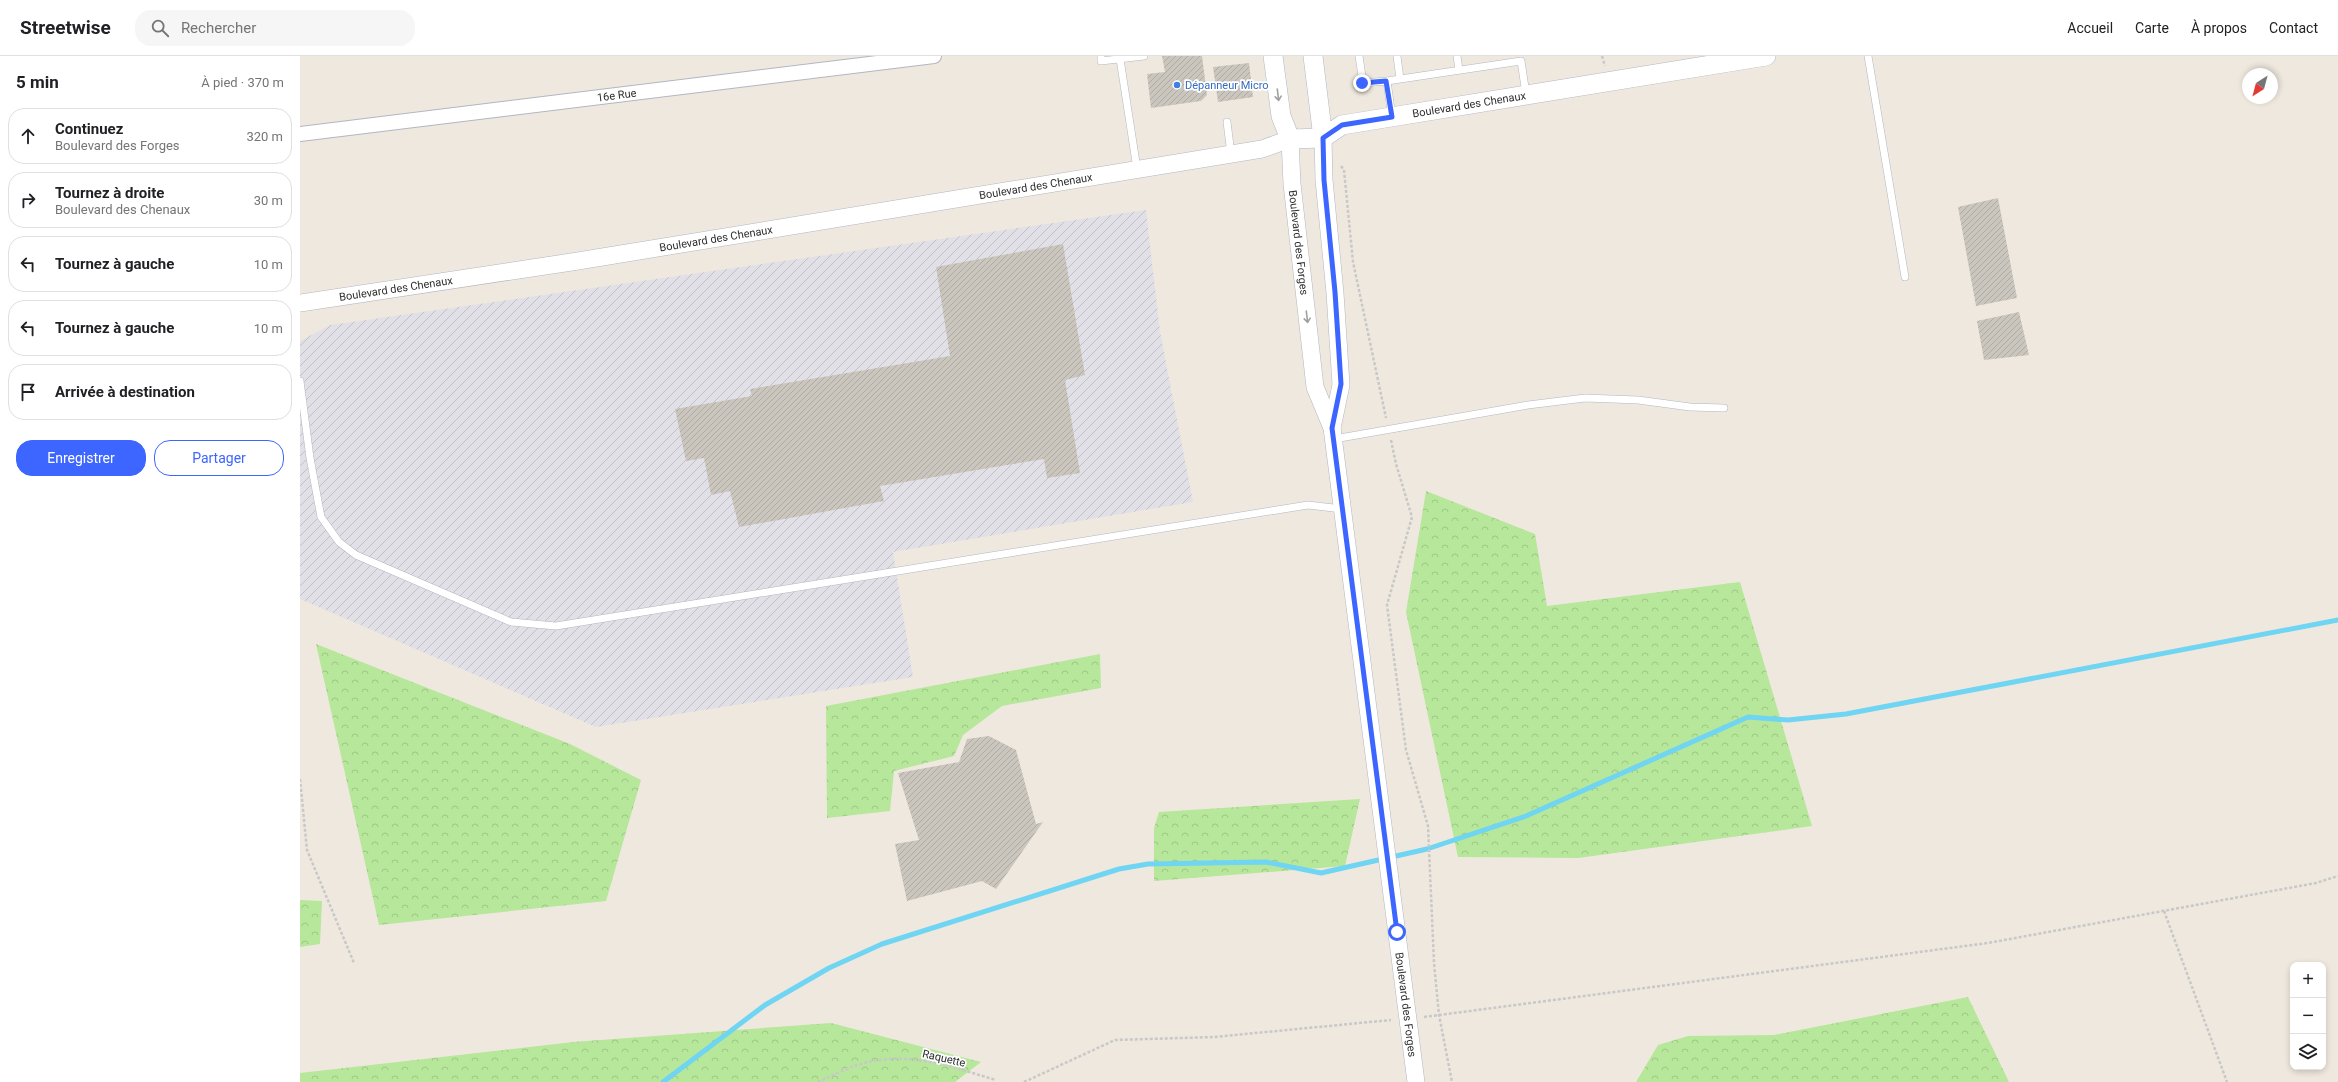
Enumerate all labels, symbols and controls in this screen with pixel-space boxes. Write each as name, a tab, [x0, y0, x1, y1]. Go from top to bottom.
search box	[135, 10, 415, 46]
text: Streetwise	[20, 16, 111, 39]
icon: search	[149, 17, 171, 39]
text: Rechercher	[181, 19, 256, 37]
text: Accueil	[2067, 20, 2113, 36]
text: Carte	[2135, 20, 2169, 36]
text: À propos	[2191, 20, 2247, 36]
text: Contact	[2269, 20, 2318, 36]
north arrow	[2242, 68, 2278, 104]
text: 5 min	[16, 72, 59, 92]
route end	[1353, 74, 1371, 92]
text: À pied · 370 m	[201, 75, 284, 90]
place label: Dépanneur Micro	[1185, 79, 1269, 92]
marker: Dépanneur Micro	[1172, 80, 1182, 90]
street label: 16e Rue	[596, 87, 637, 104]
one-way arrow	[1274, 88, 1282, 101]
street label: Boulevard des Chenaux	[1412, 89, 1527, 120]
text: Continuez	[55, 120, 123, 138]
icon: ahead	[17, 125, 39, 147]
text: 320 m	[246, 129, 283, 144]
text: Boulevard des Forges	[55, 138, 180, 153]
street label: Boulevard des Chenaux	[978, 171, 1094, 202]
text: Tournez à droite	[55, 184, 164, 202]
icon: right	[17, 189, 39, 211]
street label: Boulevard des Forges	[1286, 189, 1311, 296]
text: 30 m	[254, 193, 283, 208]
text: Boulevard des Chenaux	[55, 202, 190, 217]
street label: Boulevard des Chenaux	[658, 223, 774, 255]
icon: left	[17, 253, 39, 275]
text: Tournez à gauche	[55, 255, 174, 273]
text: 10 m	[254, 257, 283, 272]
street label: Boulevard des Chenaux	[338, 274, 454, 304]
one-way arrow	[1304, 311, 1311, 324]
icon: left	[17, 317, 39, 339]
text: Tournez à gauche	[55, 319, 174, 337]
text: 10 m	[254, 321, 283, 336]
icon: arrive	[17, 381, 39, 403]
text: Arrivée à destination	[55, 383, 195, 401]
button: Enregistrer	[16, 440, 146, 476]
button: Partager	[154, 440, 284, 476]
route start	[1388, 923, 1406, 941]
street label: Boulevard des Forges	[1392, 951, 1419, 1058]
map controls	[2290, 962, 2326, 1070]
button: +	[2290, 962, 2326, 998]
button: −	[2290, 998, 2326, 1034]
button: layers	[2290, 1034, 2326, 1070]
street label: Raquette	[921, 1047, 967, 1070]

